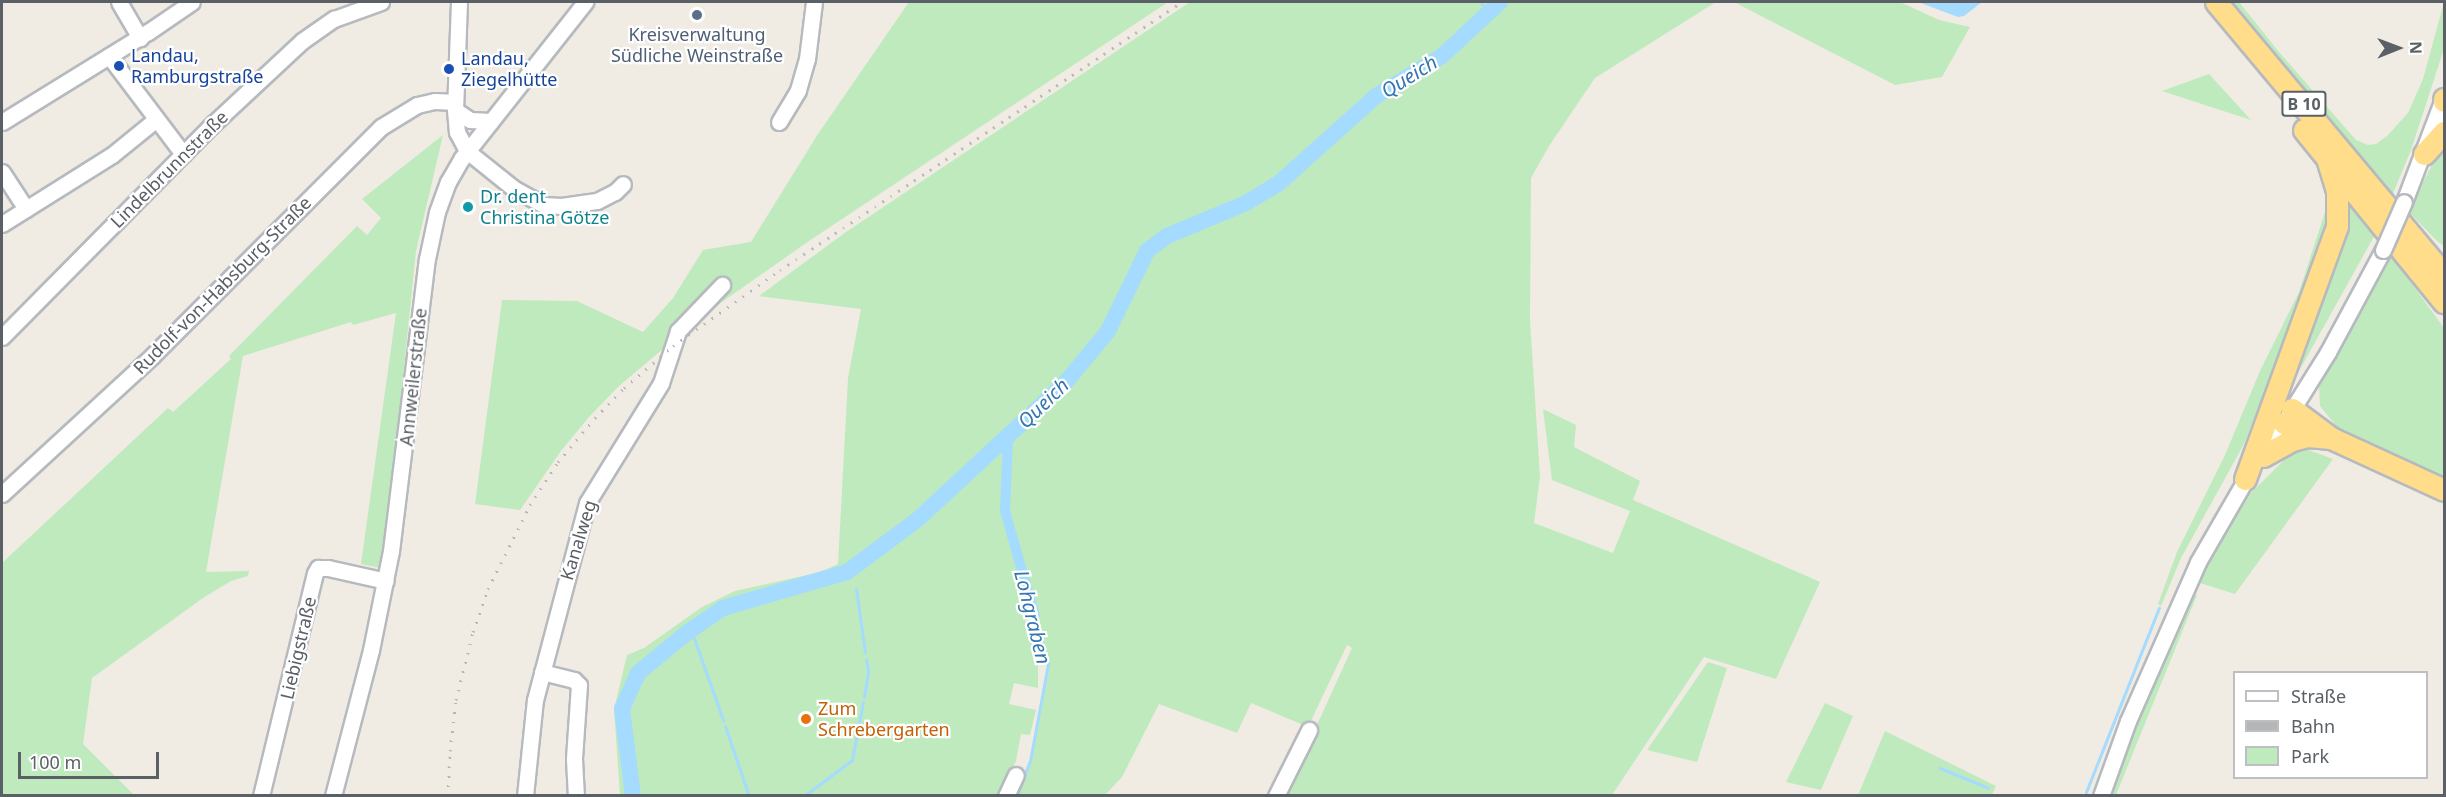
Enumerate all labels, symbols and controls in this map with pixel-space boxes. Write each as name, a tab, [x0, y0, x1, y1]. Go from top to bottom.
marker: Kreisverwaltung Südliche Weinstraße	[690, 8, 704, 22]
north arrow	[2368, 18, 2428, 78]
place label: Kreisverwaltung Südliche Weinstraße	[611, 24, 783, 66]
text: N	[2405, 41, 2427, 54]
place label: Landau, Ramburgstraße	[131, 45, 263, 88]
place label: Landau, Ziegelhütte	[461, 48, 557, 90]
water label: Queich	[1376, 49, 1442, 103]
marker: Landau, Ramburgstraße	[112, 59, 126, 73]
marker: Landau, Ziegelhütte	[442, 62, 456, 76]
road number: B 10	[2280, 91, 2328, 117]
street label: Lindelbrunnstraße	[106, 106, 232, 232]
place label: Dr. dent Christina Götze	[480, 186, 609, 228]
street label: Rudolf-von-Habsburg-Straße	[129, 192, 315, 378]
marker: Dr. dent Christina Götze	[461, 200, 475, 214]
street label: Annweilerstraße	[395, 307, 431, 447]
water label: Queich	[1012, 373, 1074, 433]
street label: Kanalweg	[556, 497, 600, 583]
water label: Lohgraben	[1010, 568, 1056, 666]
street label: Liebigstraße	[276, 595, 320, 701]
legend	[2233, 671, 2428, 779]
text: Straße	[2291, 684, 2346, 708]
place label: Zum Schrebergarten	[818, 698, 950, 740]
marker: Zum Schrebergarten	[799, 712, 813, 726]
text: Bahn	[2291, 714, 2335, 738]
scale bar	[21, 740, 162, 778]
text: Park	[2291, 744, 2329, 768]
text: 100 m	[29, 750, 81, 774]

